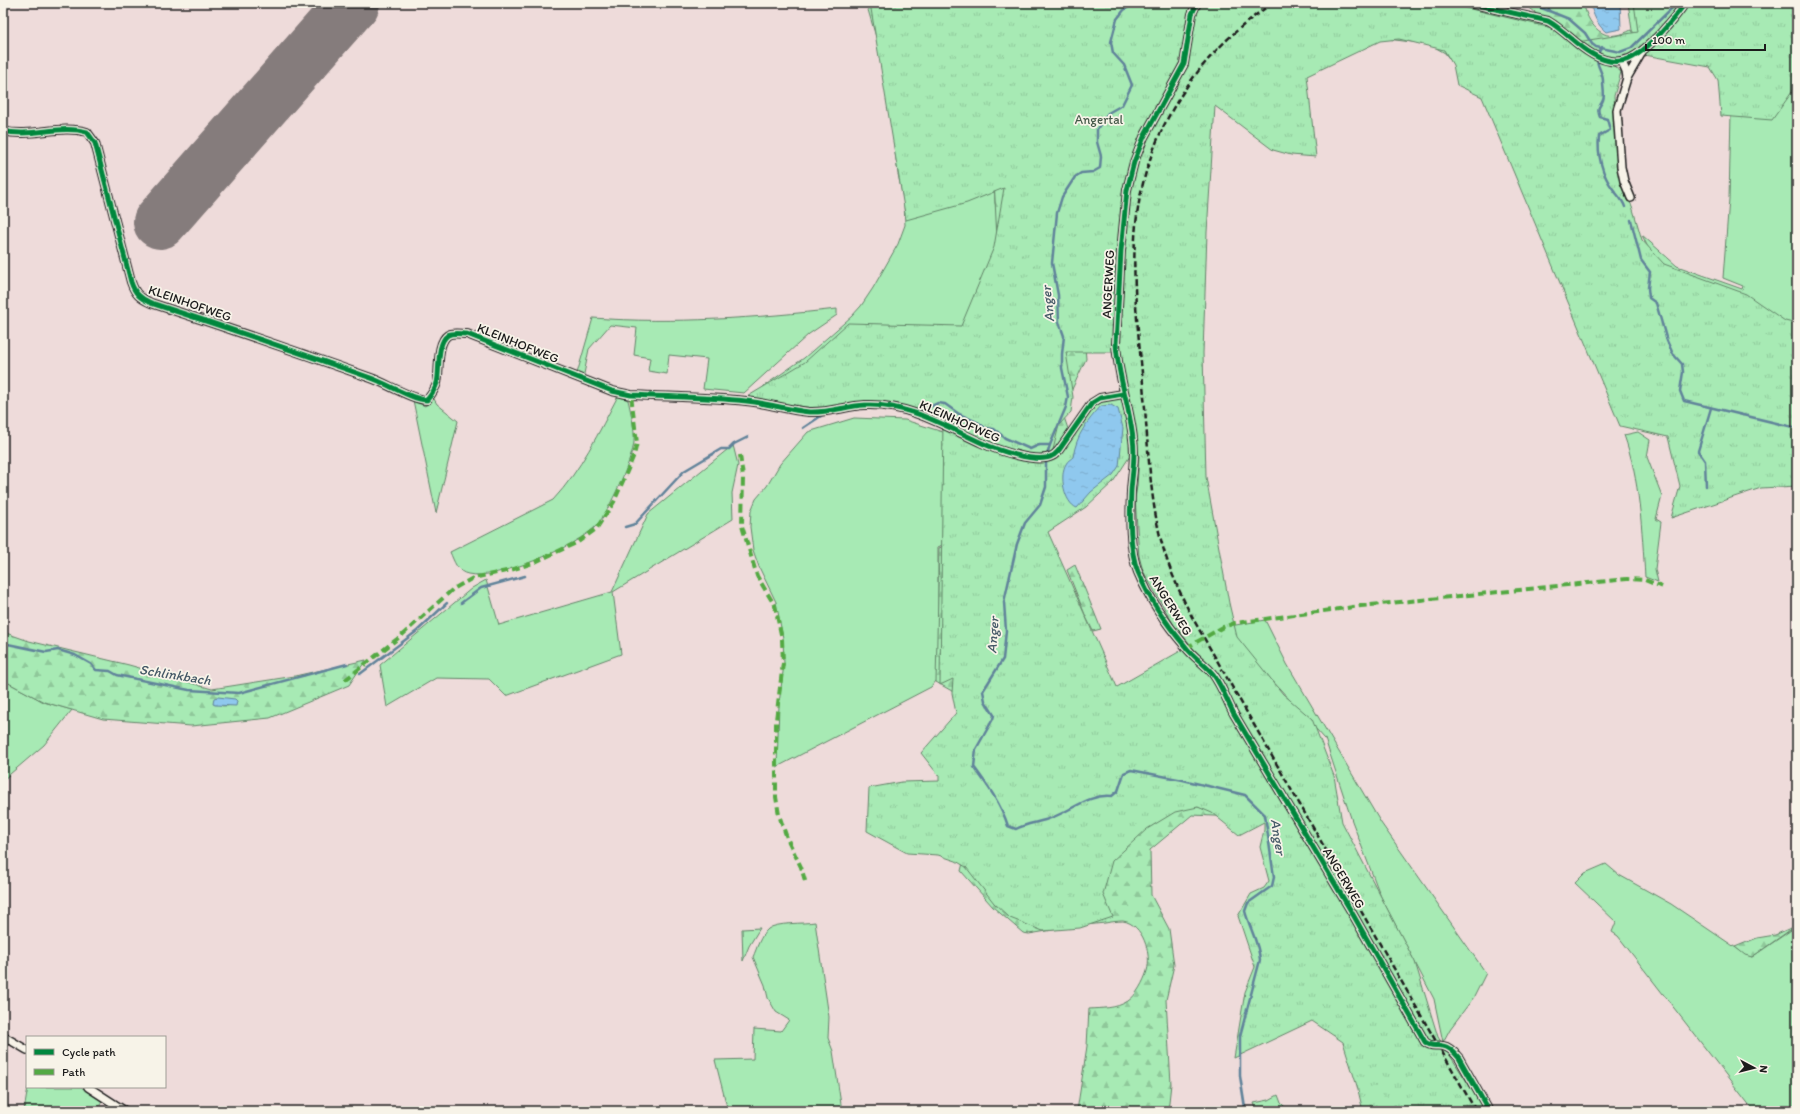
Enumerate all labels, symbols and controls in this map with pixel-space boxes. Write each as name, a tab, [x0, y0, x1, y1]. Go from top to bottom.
scale bar	[1646, 26, 1765, 52]
text: 100 m	[1652, 33, 1685, 47]
park label: Angertal	[1075, 112, 1124, 127]
street label: ANGERWEG	[1099, 249, 1117, 319]
street label: KLEINHOFWEG	[147, 282, 233, 324]
water label: Anger	[1038, 284, 1058, 323]
street label: KLEINHOFWEG	[475, 320, 561, 366]
street label: KLEINHOFWEG	[917, 397, 1003, 445]
street label: ANGERWEG	[1146, 572, 1196, 638]
water label: Anger	[983, 615, 1003, 654]
water label: Schlinkbach	[138, 661, 213, 689]
water label: Anger	[1267, 818, 1289, 858]
street label: ANGERWEG	[1320, 845, 1368, 911]
legend	[26, 1036, 166, 1088]
text: Cycle path	[62, 1045, 116, 1059]
north arrow	[1734, 1048, 1774, 1088]
text: Path	[62, 1065, 85, 1079]
text: N	[1757, 1065, 1770, 1074]

